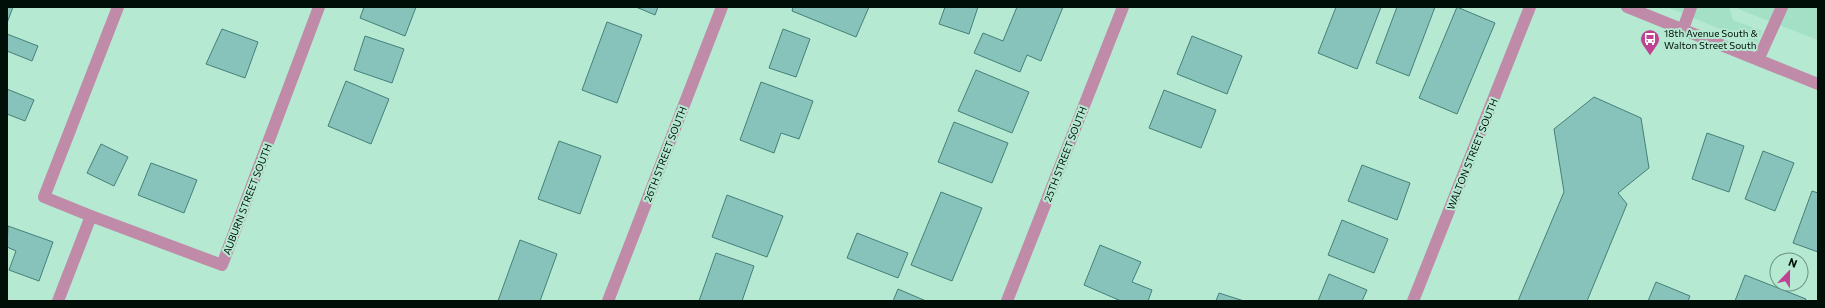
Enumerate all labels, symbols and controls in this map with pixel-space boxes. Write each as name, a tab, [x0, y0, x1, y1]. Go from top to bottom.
place label: 18th Avenue South & Walton Street South	[1664, 27, 1759, 51]
bus stop icon: 18th Avenue South & Walton Street South	[1639, 28, 1661, 56]
street label: WALTON STREET SOUTH	[1444, 97, 1500, 211]
street label: 26TH STREET SOUTH	[641, 105, 689, 203]
street label: 25TH STREET SOUTH	[1041, 105, 1089, 203]
street label: AUBURN STREET SOUTH	[220, 142, 274, 256]
north arrow	[1769, 252, 1809, 292]
text: N	[1787, 255, 1799, 270]

